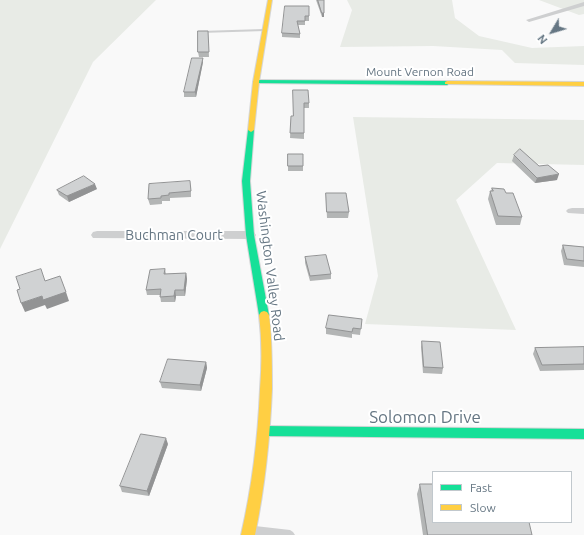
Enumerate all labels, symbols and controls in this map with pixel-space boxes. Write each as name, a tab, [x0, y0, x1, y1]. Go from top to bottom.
north arrow	[532, 12, 572, 52]
text: N	[535, 32, 550, 46]
street label: Mount Vernon Road	[366, 65, 474, 79]
street label: Washington Valley Road	[252, 190, 288, 342]
street label: Buchman Court	[125, 227, 223, 243]
street label: Solomon Drive	[369, 407, 481, 427]
legend	[432, 471, 572, 523]
text: Fast	[470, 481, 492, 494]
text: Slow	[470, 501, 496, 514]

